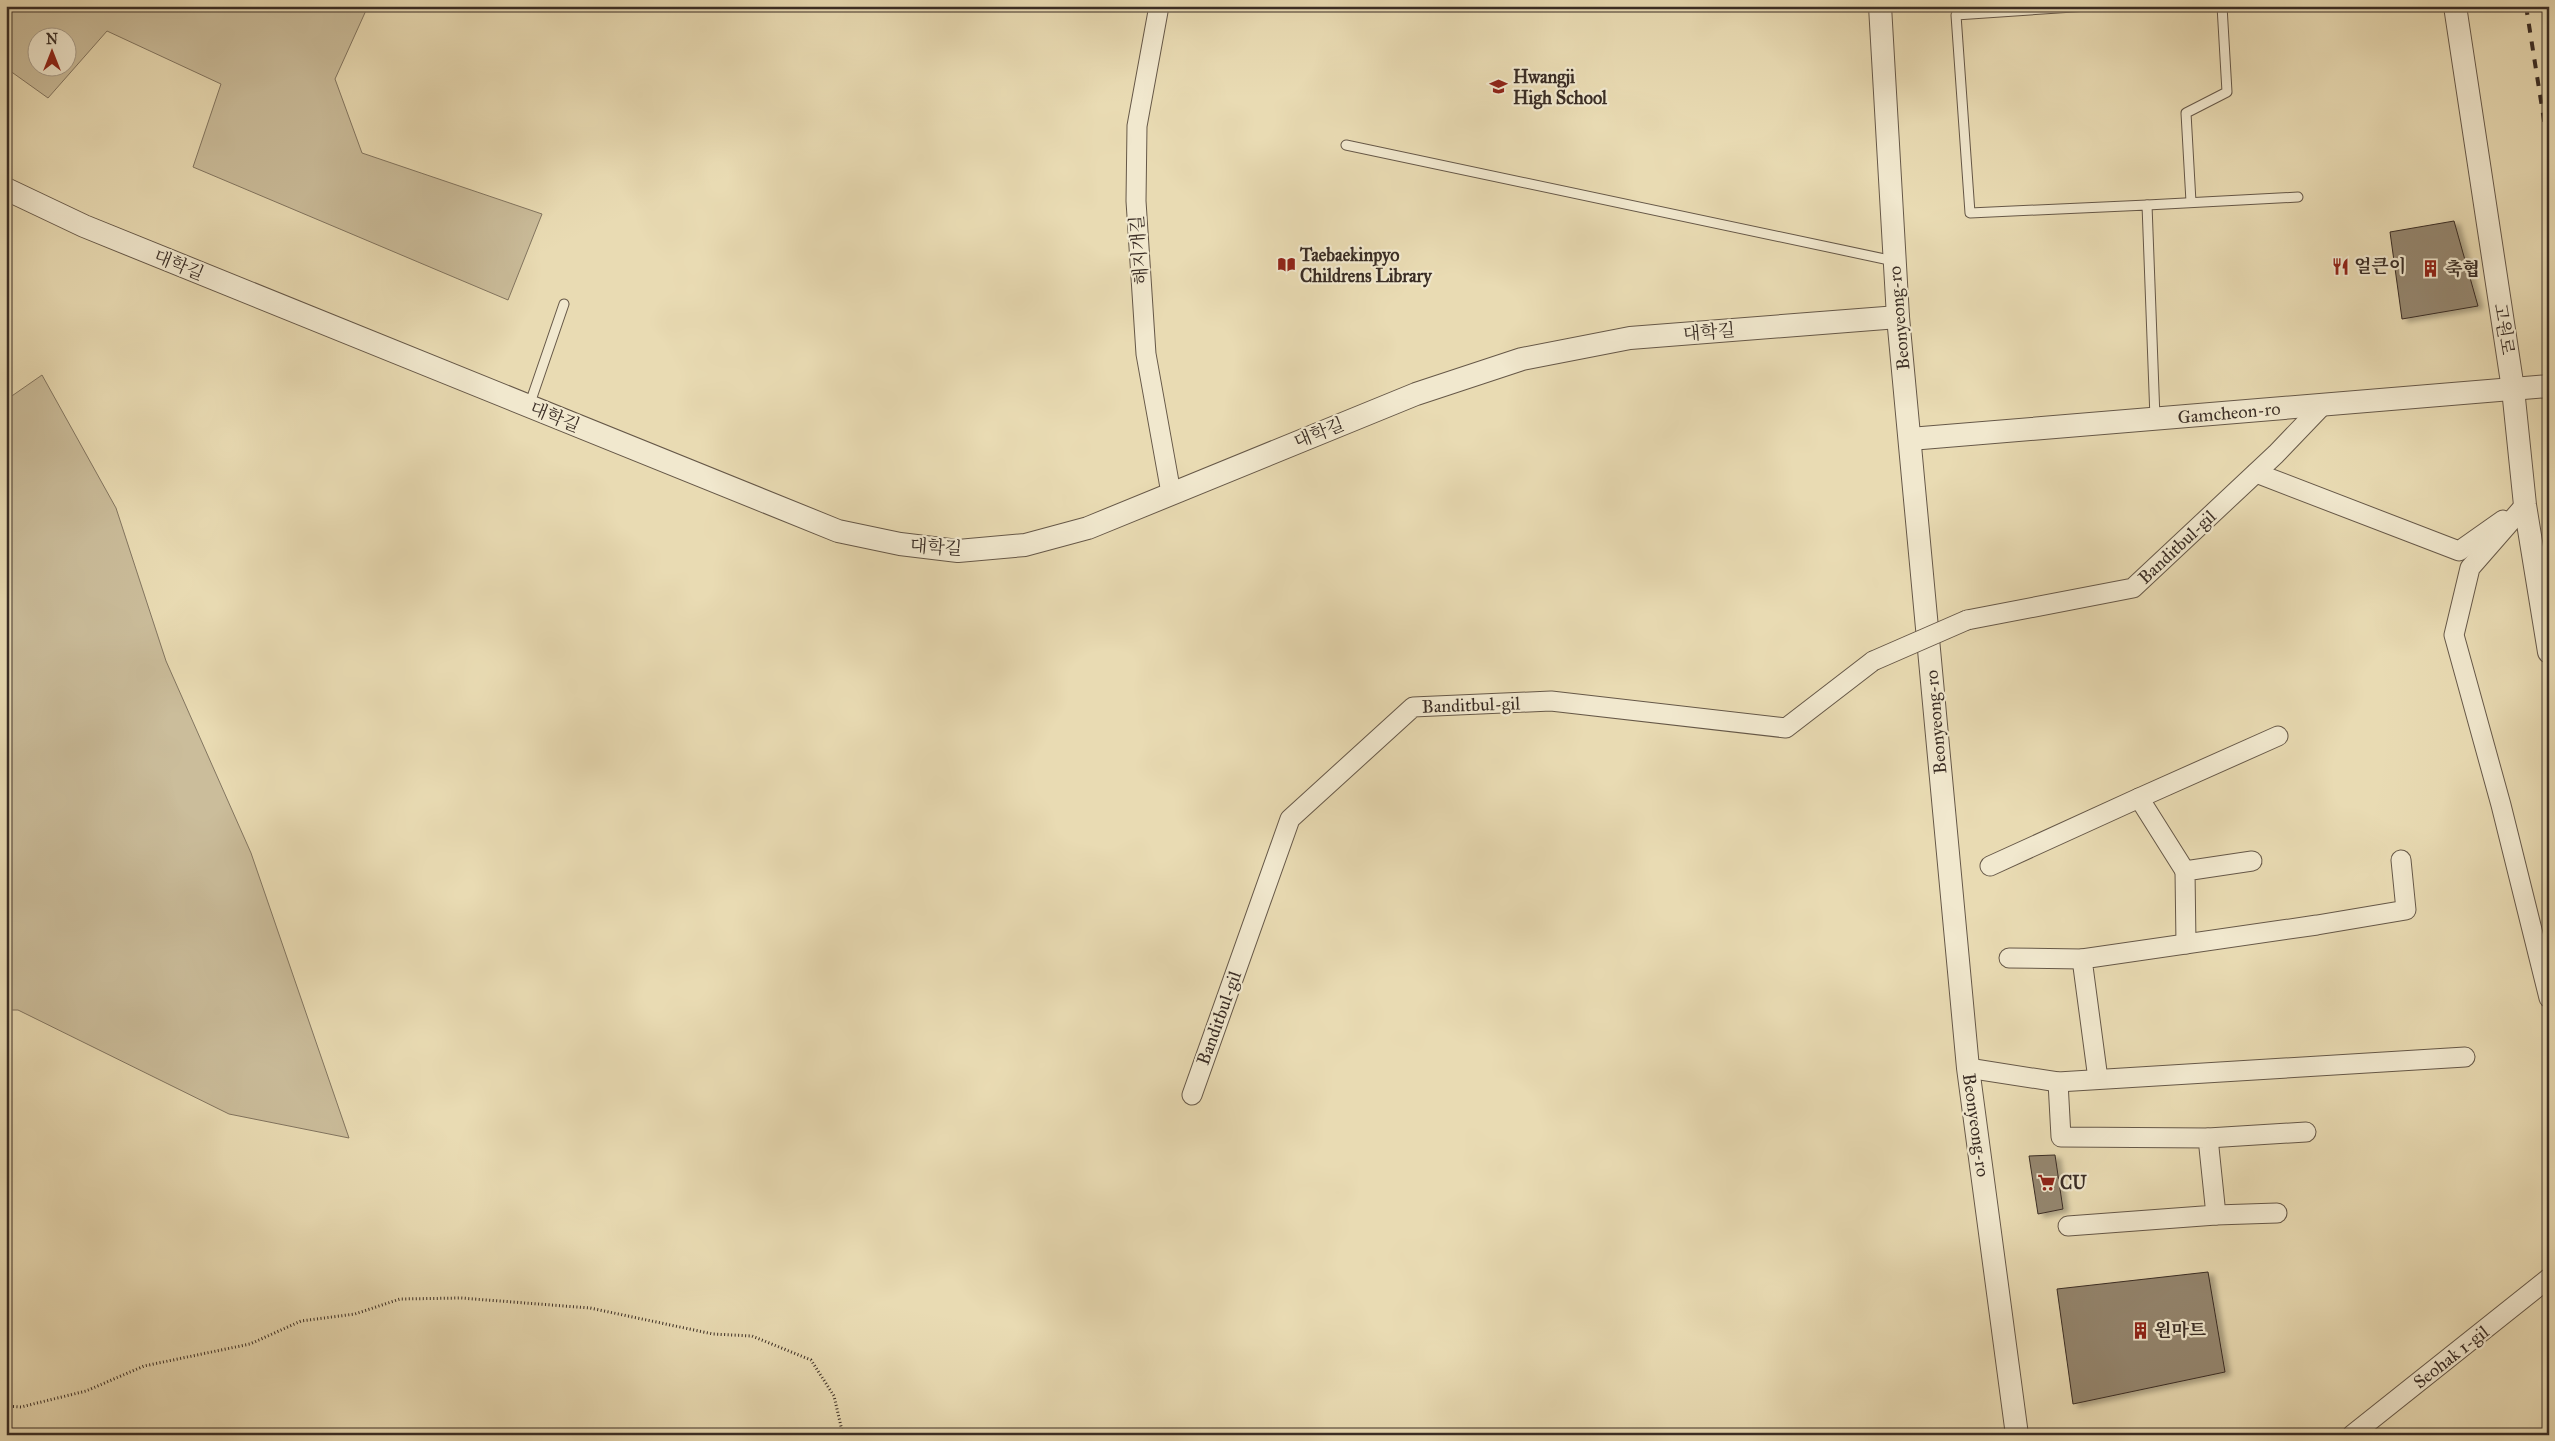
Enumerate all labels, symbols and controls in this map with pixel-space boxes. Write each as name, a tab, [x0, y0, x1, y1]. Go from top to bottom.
north arrow	[28, 28, 78, 78]
text: N	[46, 31, 58, 48]
place label: Hwangji High School	[1513, 66, 1608, 110]
school or university icon: Hwangji High School	[1489, 77, 1509, 97]
street label: 해지개길	[1126, 215, 1152, 285]
place label: Taebaekinpyo Childrens Library	[1299, 244, 1433, 288]
street label: 대학길	[151, 245, 207, 285]
library icon: Taebaekinpyo Childrens Library	[1276, 255, 1296, 275]
place label: 얼큰이	[2354, 255, 2406, 277]
restaurant icon: 얼큰이	[2330, 256, 2350, 276]
place label: 축협	[2445, 258, 2480, 280]
building icon: 축협	[2421, 259, 2441, 279]
street label: Beonyeong-ro	[1883, 265, 1916, 371]
street label: 고원로	[2489, 302, 2519, 356]
street label: 대학길	[1682, 319, 1736, 345]
street label: 대학길	[527, 397, 583, 437]
street label: Gamcheon-ro	[2177, 398, 2281, 428]
street label: 대학길	[1291, 413, 1347, 453]
street label: Banditbul-gil	[2134, 505, 2221, 589]
street label: 대학길	[909, 534, 963, 560]
street label: Beonyeong-ro	[1920, 669, 1953, 775]
street label: Banditbul-gil	[1422, 692, 1521, 719]
street label: Banditbul-gil	[1192, 968, 1247, 1068]
street label: Beonyeong-ro	[1957, 1072, 1994, 1178]
place label: CU	[2060, 1172, 2087, 1194]
supermarket icon: CU	[2036, 1173, 2056, 1193]
place label: 원마트	[2154, 1319, 2207, 1341]
building icon: 원마트	[2130, 1320, 2150, 1340]
street label: Seohak 1-gil	[2409, 1321, 2494, 1394]

